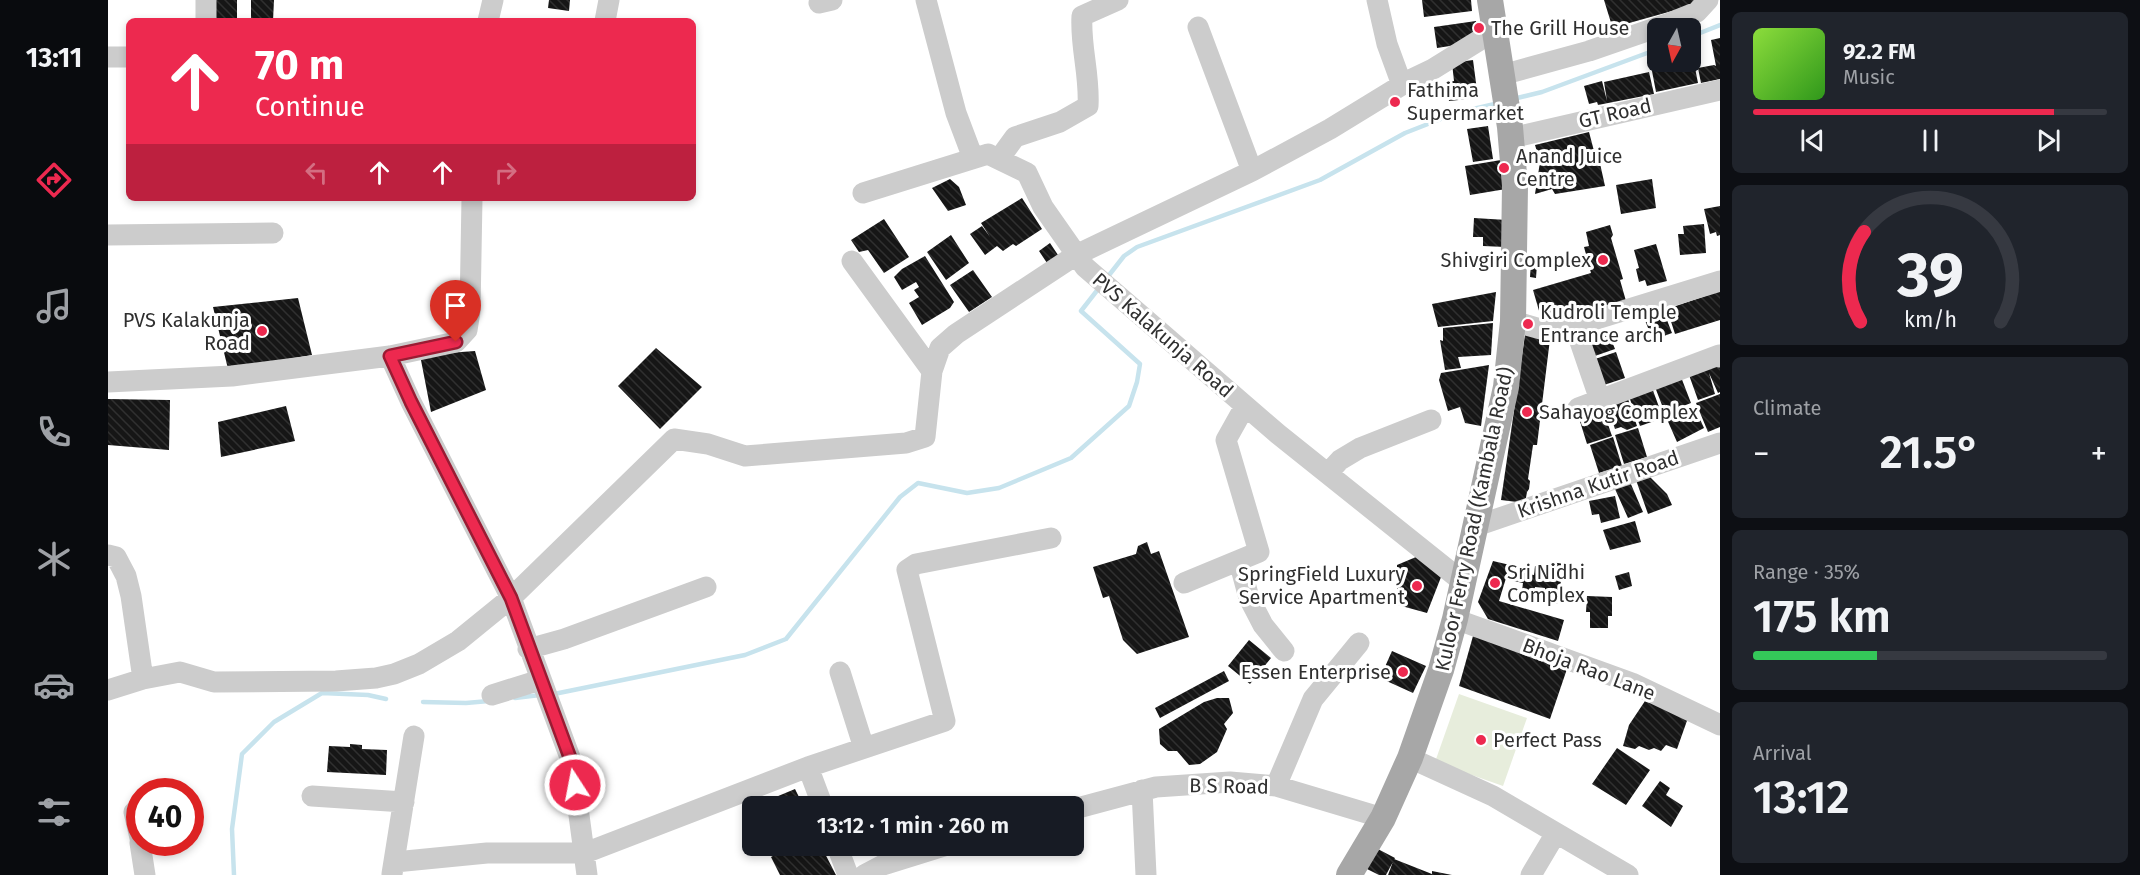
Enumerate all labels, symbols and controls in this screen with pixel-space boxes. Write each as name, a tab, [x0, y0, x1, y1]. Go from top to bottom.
place label: The Grill House	[1491, 16, 1629, 40]
north arrow	[1647, 18, 1701, 72]
map controls	[1647, 18, 1701, 72]
marker: The Grill House	[1472, 21, 1486, 35]
text: 92.2 FM	[1843, 38, 1916, 65]
text: 70 m	[255, 40, 344, 90]
text: 13:11	[26, 42, 82, 74]
icon: ahead	[156, 42, 234, 120]
text: Music	[1843, 65, 1895, 89]
place label: Fathima Supermarket	[1407, 78, 1525, 125]
text: Continue	[255, 91, 365, 123]
street label: GT Road	[1576, 93, 1654, 133]
marker: Fathima Supermarket	[1388, 95, 1402, 109]
icon: previous	[1796, 124, 1829, 157]
icon: pause	[1914, 124, 1947, 157]
icon: next	[2032, 124, 2065, 157]
place label: Anand Juice Centre	[1516, 144, 1622, 191]
icon: left	[300, 156, 333, 189]
icon: ahead	[363, 156, 396, 189]
icon: ahead	[426, 156, 459, 189]
icon: right	[489, 156, 522, 189]
icon: directions	[33, 159, 75, 201]
marker: Anand Juice Centre	[1497, 161, 1511, 175]
text: 39	[1896, 238, 1963, 313]
place label: Shivgiri Complex	[1441, 248, 1591, 272]
marker: Shivgiri Complex	[1596, 253, 1610, 267]
street label: PVS Kalakunja Road	[1088, 267, 1238, 403]
pin	[430, 280, 481, 342]
icon: music	[33, 285, 75, 327]
icon: arrive	[439, 289, 472, 322]
place label: Kudroli Temple Entrance arch	[1540, 300, 1677, 347]
text: km/h	[1903, 307, 1957, 333]
place label: PVS Kalakunja Road	[123, 308, 250, 355]
marker: Kudroli Temple Entrance arch	[1521, 317, 1535, 331]
marker: PVS Kalakunja Road	[255, 324, 269, 338]
street label: Kuloor Ferry Road (Kambala Road)	[1430, 365, 1518, 673]
text: Climate	[1753, 396, 1821, 420]
place label: Sahayog Complex	[1539, 400, 1698, 424]
marker: Sahayog Complex	[1520, 405, 1534, 419]
icon: phone	[33, 411, 75, 453]
text: 21.5°	[1880, 426, 1980, 480]
text: −	[1753, 434, 1770, 474]
text: +	[2091, 434, 2107, 474]
street label: Krishna Kutir Road	[1514, 445, 1682, 523]
icon: climate	[33, 538, 75, 580]
place label: Sri Nidhi Complex	[1507, 560, 1585, 607]
text: Range · 35%	[1753, 560, 1860, 584]
place label: SpringField Luxury Service Apartment	[1238, 562, 1406, 609]
marker: Sri Nidhi Complex	[1488, 576, 1502, 590]
marker: SpringField Luxury Service Apartment	[1410, 579, 1424, 593]
text: 175 km	[1753, 590, 1891, 644]
street label: Bhoja Rao Lane	[1519, 633, 1659, 705]
place label: Essen Enterprise	[1241, 660, 1391, 684]
icon: car	[33, 664, 75, 706]
marker: Essen Enterprise	[1396, 665, 1410, 679]
place label: Perfect Pass	[1493, 728, 1602, 752]
marker: Perfect Pass	[1474, 733, 1488, 747]
text: Arrival	[1753, 741, 1812, 765]
position arrow	[543, 753, 607, 817]
text: 13:12	[1753, 771, 1849, 825]
street label: B S Road	[1189, 773, 1269, 799]
speed limit sign: 40	[126, 778, 204, 856]
icon: filters	[33, 791, 75, 833]
text: 13:12 · 1 min · 260 m	[817, 812, 1009, 839]

